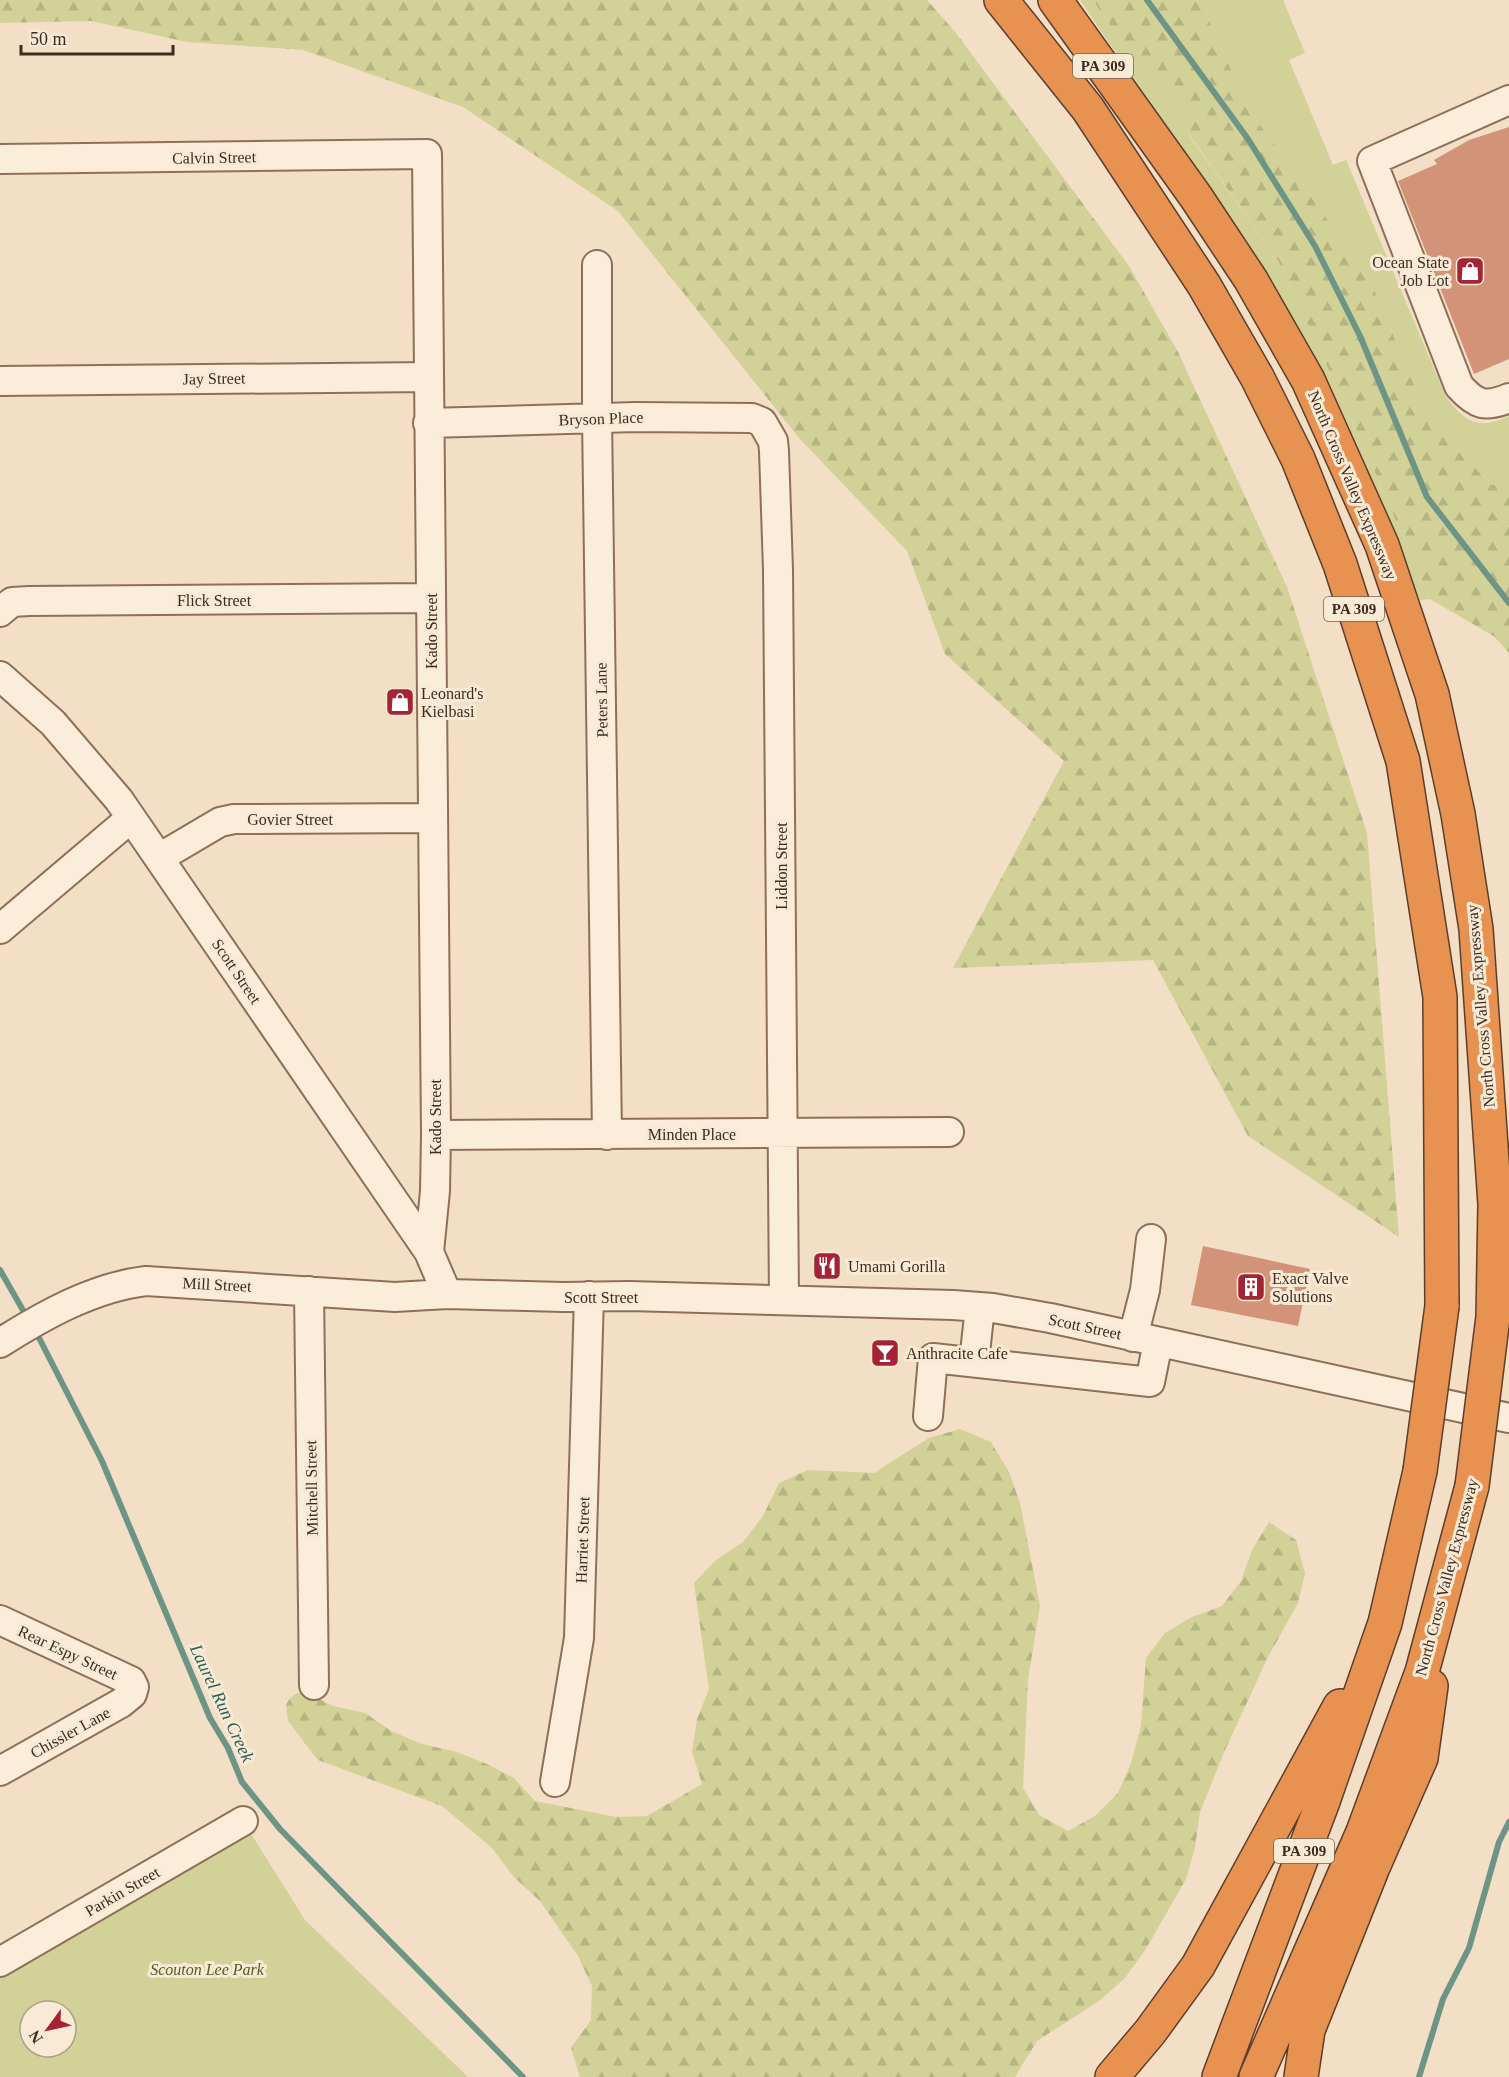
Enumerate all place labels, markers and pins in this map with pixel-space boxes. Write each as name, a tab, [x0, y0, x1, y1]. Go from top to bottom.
place label: Ocean State Job Lot	[1372, 254, 1450, 289]
shop icon: Ocean State Job Lot	[1454, 255, 1486, 287]
place label: Leonard's Kielbasi	[421, 685, 483, 720]
shop icon: Leonard's Kielbasi	[384, 686, 416, 718]
restaurant icon: Umami Gorilla	[811, 1250, 843, 1282]
place label: Umami Gorilla	[848, 1258, 945, 1275]
place label: Exact Valve Solutions	[1272, 1270, 1349, 1305]
building icon: Exact Valve Solutions	[1235, 1271, 1267, 1303]
bar icon: Anthracite Cafe	[869, 1337, 901, 1369]
place label: Anthracite Cafe	[906, 1345, 1008, 1362]

